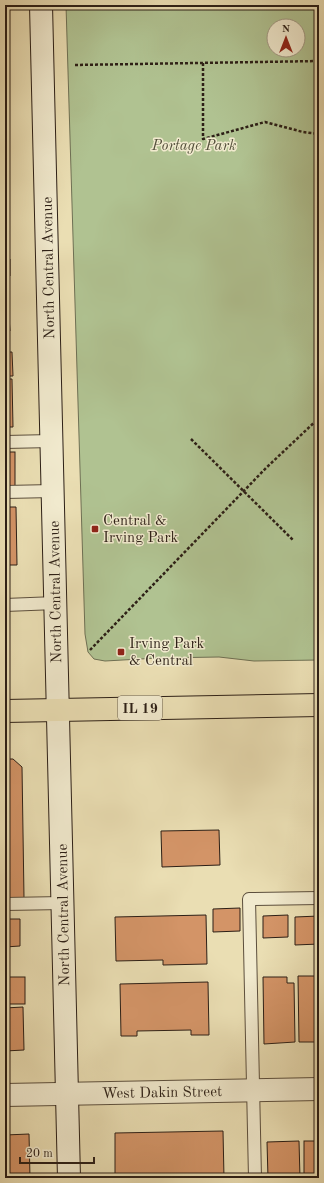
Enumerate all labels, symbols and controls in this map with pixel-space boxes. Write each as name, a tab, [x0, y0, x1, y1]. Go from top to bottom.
north arrow	[266, 18, 306, 58]
text: N	[282, 24, 291, 35]
park label: Portage Park	[151, 139, 236, 154]
street label: North Central Avenue	[41, 197, 58, 339]
place label: Central & Irving Park	[103, 514, 179, 546]
street label: North Central Avenue	[48, 521, 65, 663]
marker: Central & Irving Park	[90, 524, 100, 534]
place label: Irving Park & Central	[129, 637, 205, 669]
marker: Irving Park & Central	[116, 647, 126, 657]
road number: IL 19	[118, 696, 162, 720]
street label: North Central Avenue	[56, 844, 73, 986]
street label: West Dakin Street	[102, 1085, 222, 1102]
scale bar	[20, 1139, 94, 1165]
text: 20 m	[26, 1148, 53, 1160]

